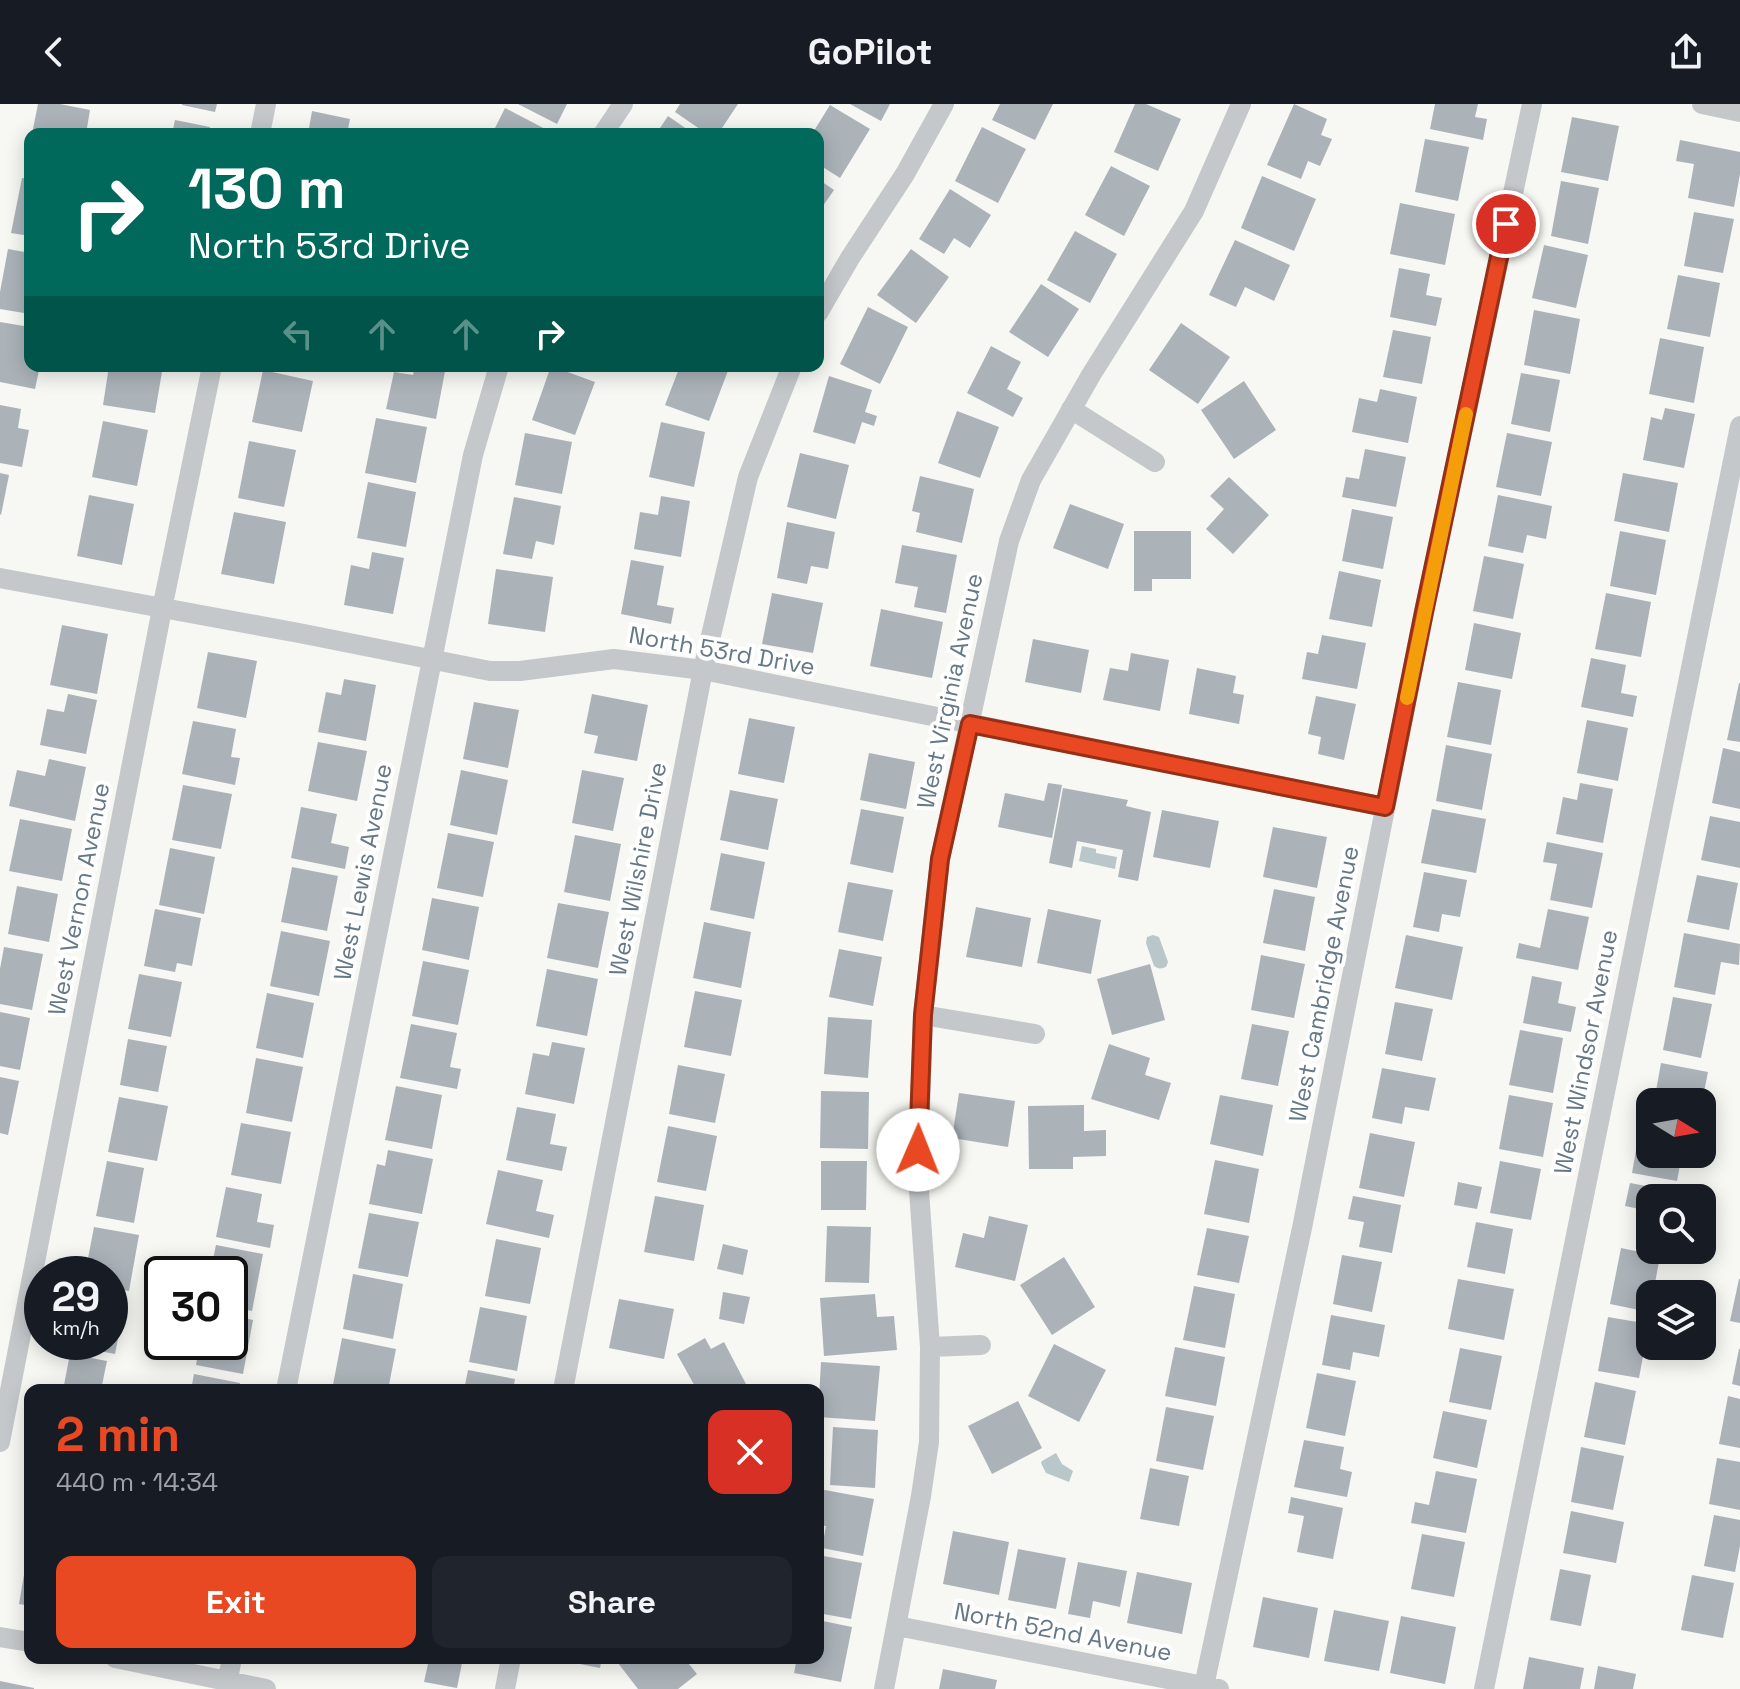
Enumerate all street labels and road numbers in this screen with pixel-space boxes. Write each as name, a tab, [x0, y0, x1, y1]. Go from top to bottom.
street label: West Virginia Avenue	[909, 570, 990, 811]
street label: North 53rd Drive	[627, 619, 818, 682]
street label: West Wilshire Drive	[602, 760, 673, 978]
street label: West Lewis Avenue	[326, 761, 399, 983]
street label: West Vernon Avenue	[41, 780, 116, 1018]
street label: West Cambridge Avenue	[1282, 843, 1365, 1124]
street label: West Windsor Avenue	[1547, 927, 1624, 1177]
street label: North 52nd Avenue	[952, 1595, 1175, 1668]

